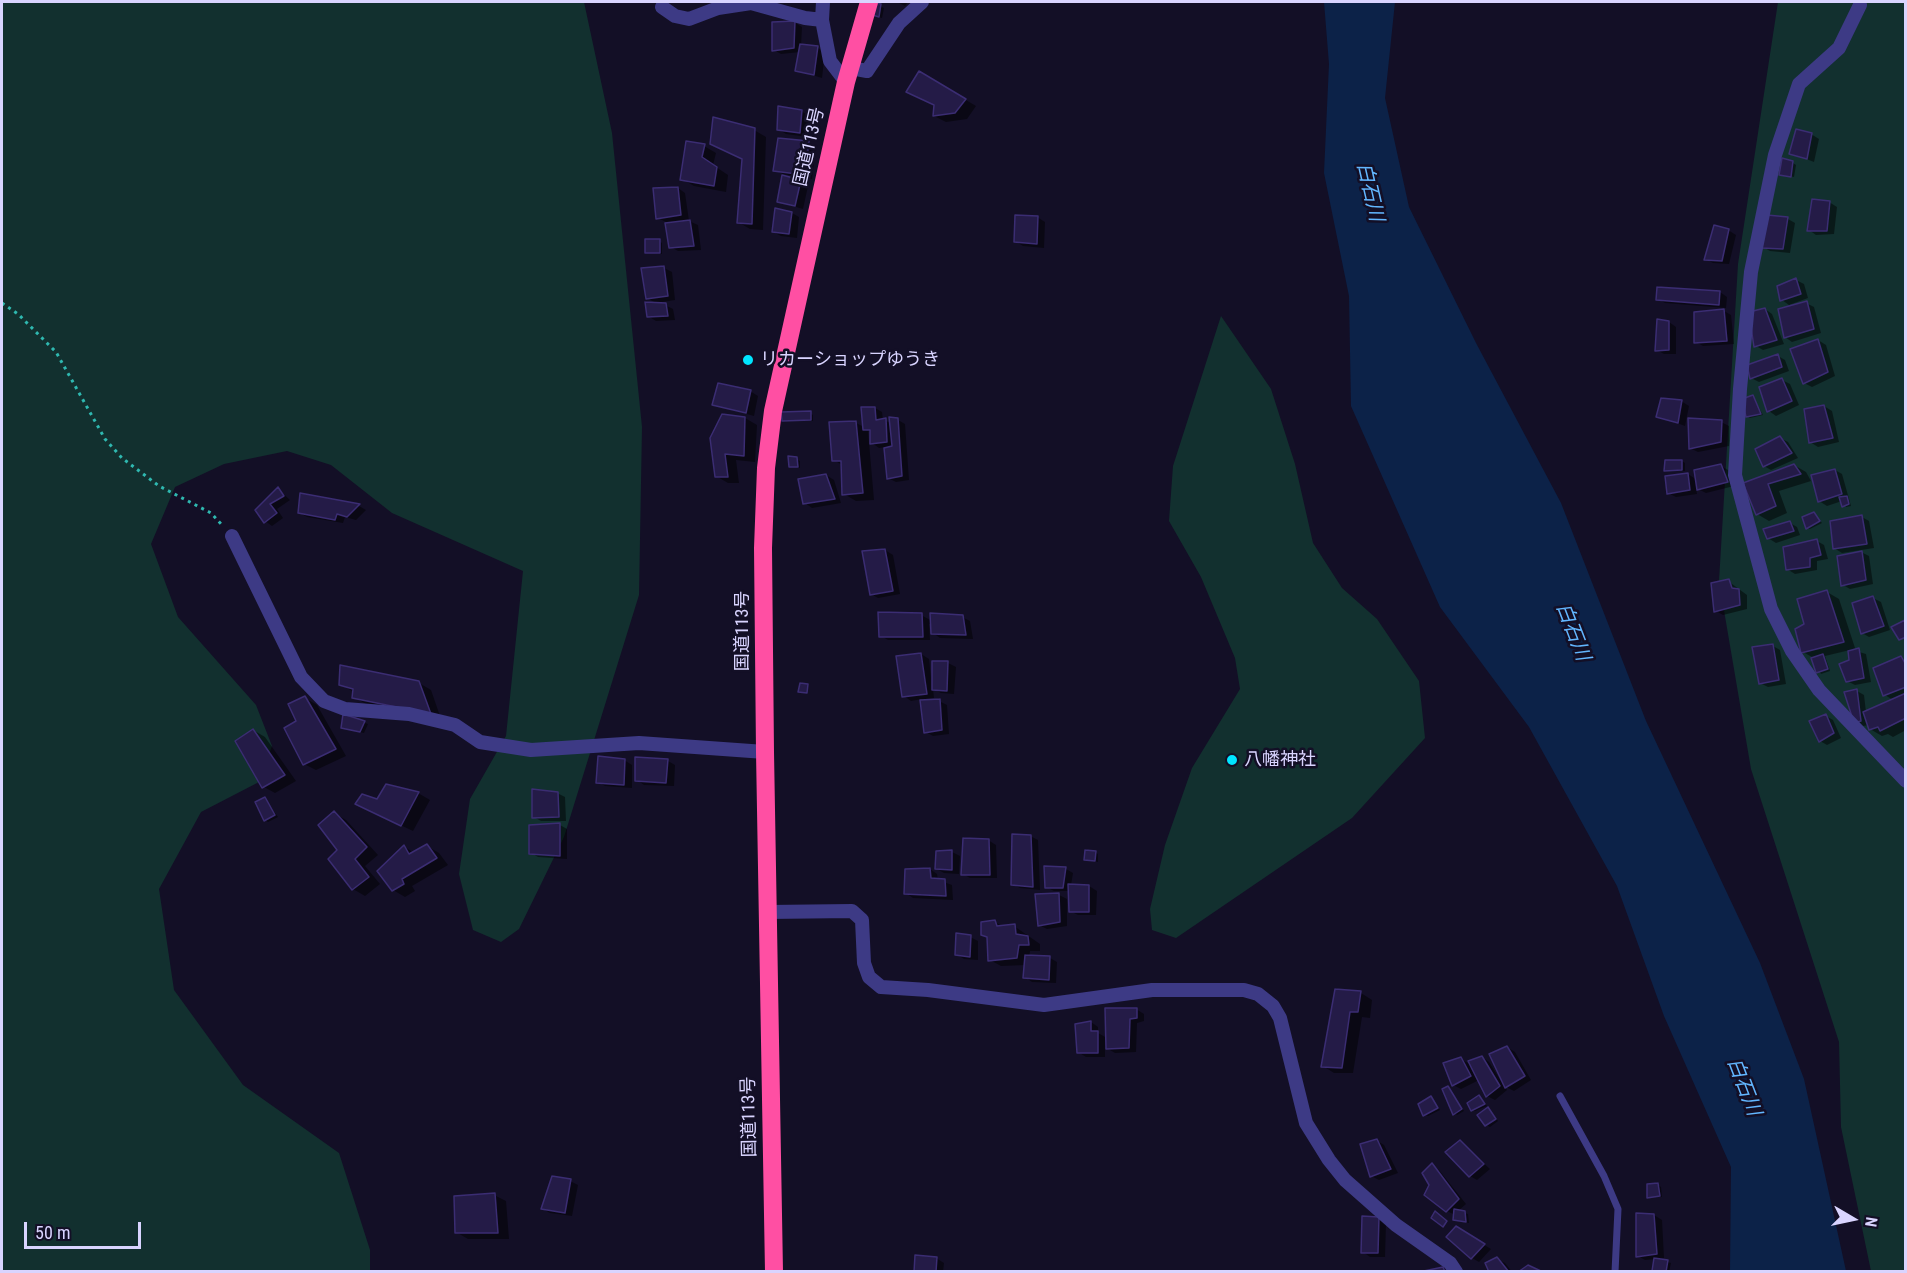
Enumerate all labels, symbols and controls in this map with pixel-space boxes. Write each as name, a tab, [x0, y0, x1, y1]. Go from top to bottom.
street label: 国道113号	[790, 105, 830, 189]
water label: 白石川	[1351, 160, 1387, 224]
place label: リカーショップゆうき	[760, 349, 940, 371]
marker: リカーショップゆうき	[741, 353, 755, 367]
street label: 国道113号	[732, 591, 754, 671]
water label: 白石川	[1550, 600, 1594, 664]
place label: 八幡神社	[1244, 749, 1316, 771]
marker: 八幡神社	[1225, 753, 1239, 767]
water label: 白石川	[1721, 1055, 1765, 1119]
street label: 国道113号	[738, 1076, 762, 1158]
north arrow	[1823, 1189, 1883, 1249]
scale bar	[27, 1210, 144, 1248]
text: N	[1861, 1216, 1881, 1228]
text: 50 m	[35, 1222, 70, 1243]

